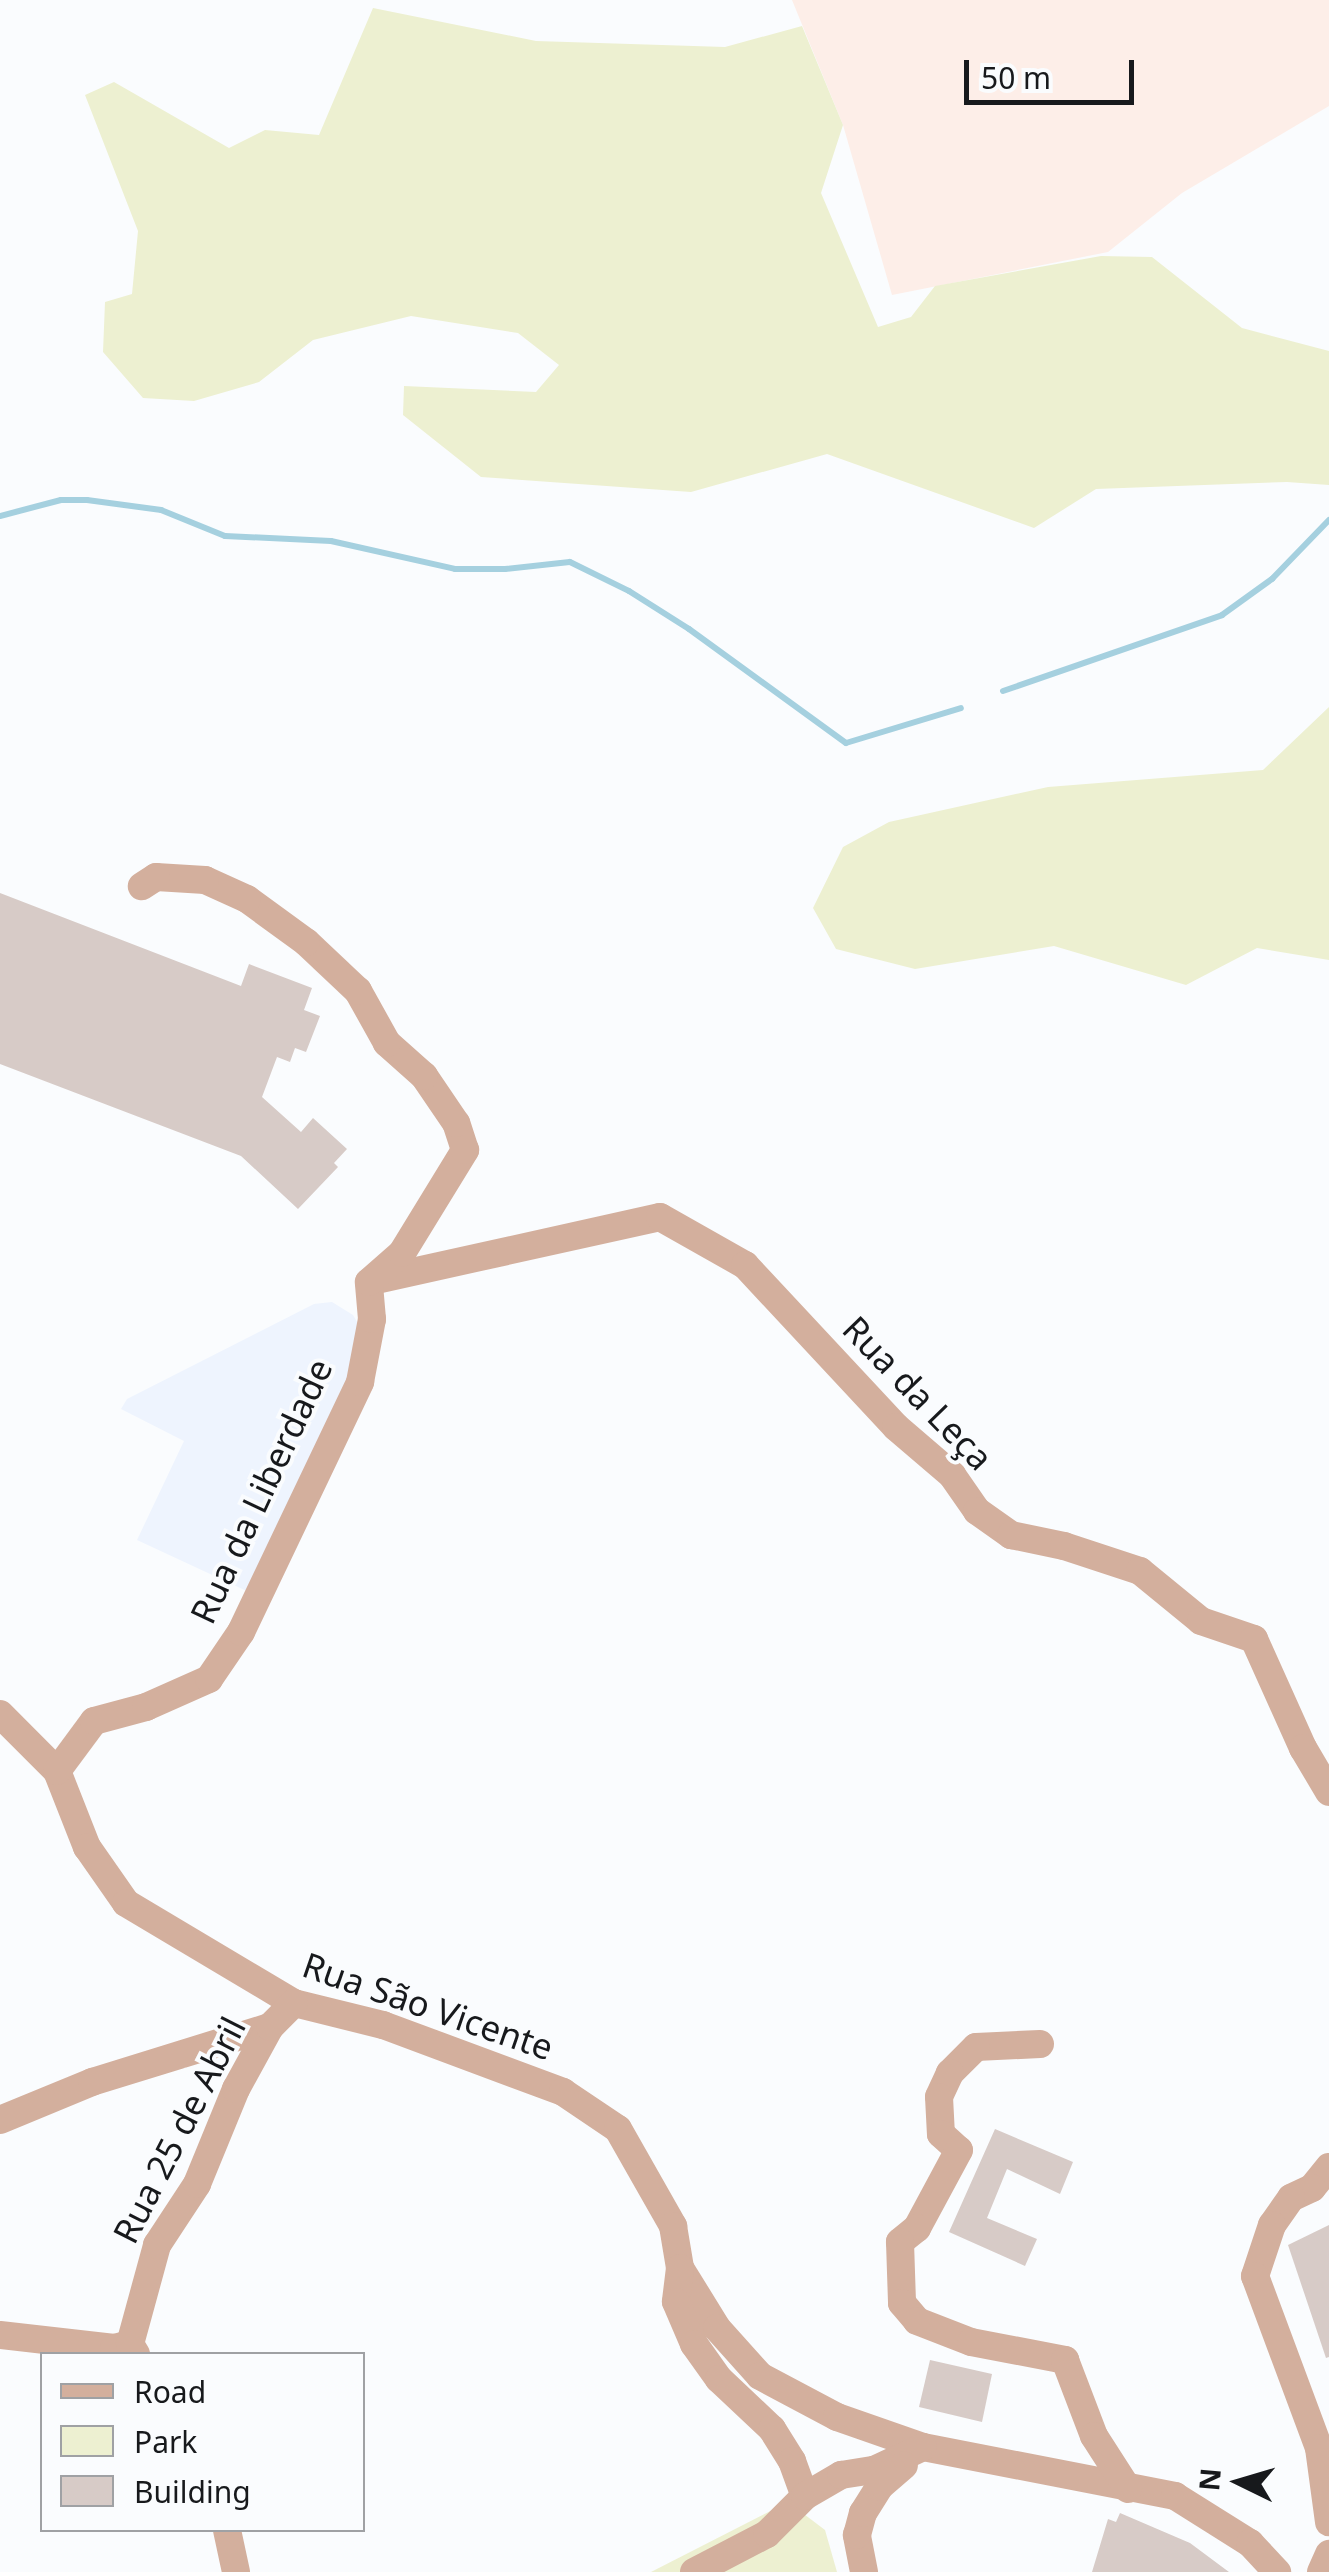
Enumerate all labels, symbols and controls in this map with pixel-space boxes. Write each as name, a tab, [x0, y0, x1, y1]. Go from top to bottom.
scale bar	[969, 40, 1139, 102]
text: 50 m	[981, 57, 1051, 98]
street label: Rua da Leça	[835, 1308, 1001, 1478]
street label: Rua da Liberdade	[181, 1352, 341, 1630]
street label: Rua São Vicente	[297, 1944, 559, 2068]
street label: Rua 25 de Abril	[104, 2010, 254, 2250]
legend	[40, 2352, 365, 2532]
text: Road	[134, 2371, 206, 2412]
text: Park	[134, 2421, 197, 2462]
north arrow	[1189, 2432, 1289, 2532]
text: N	[1189, 2466, 1229, 2492]
text: Building	[134, 2471, 251, 2512]

